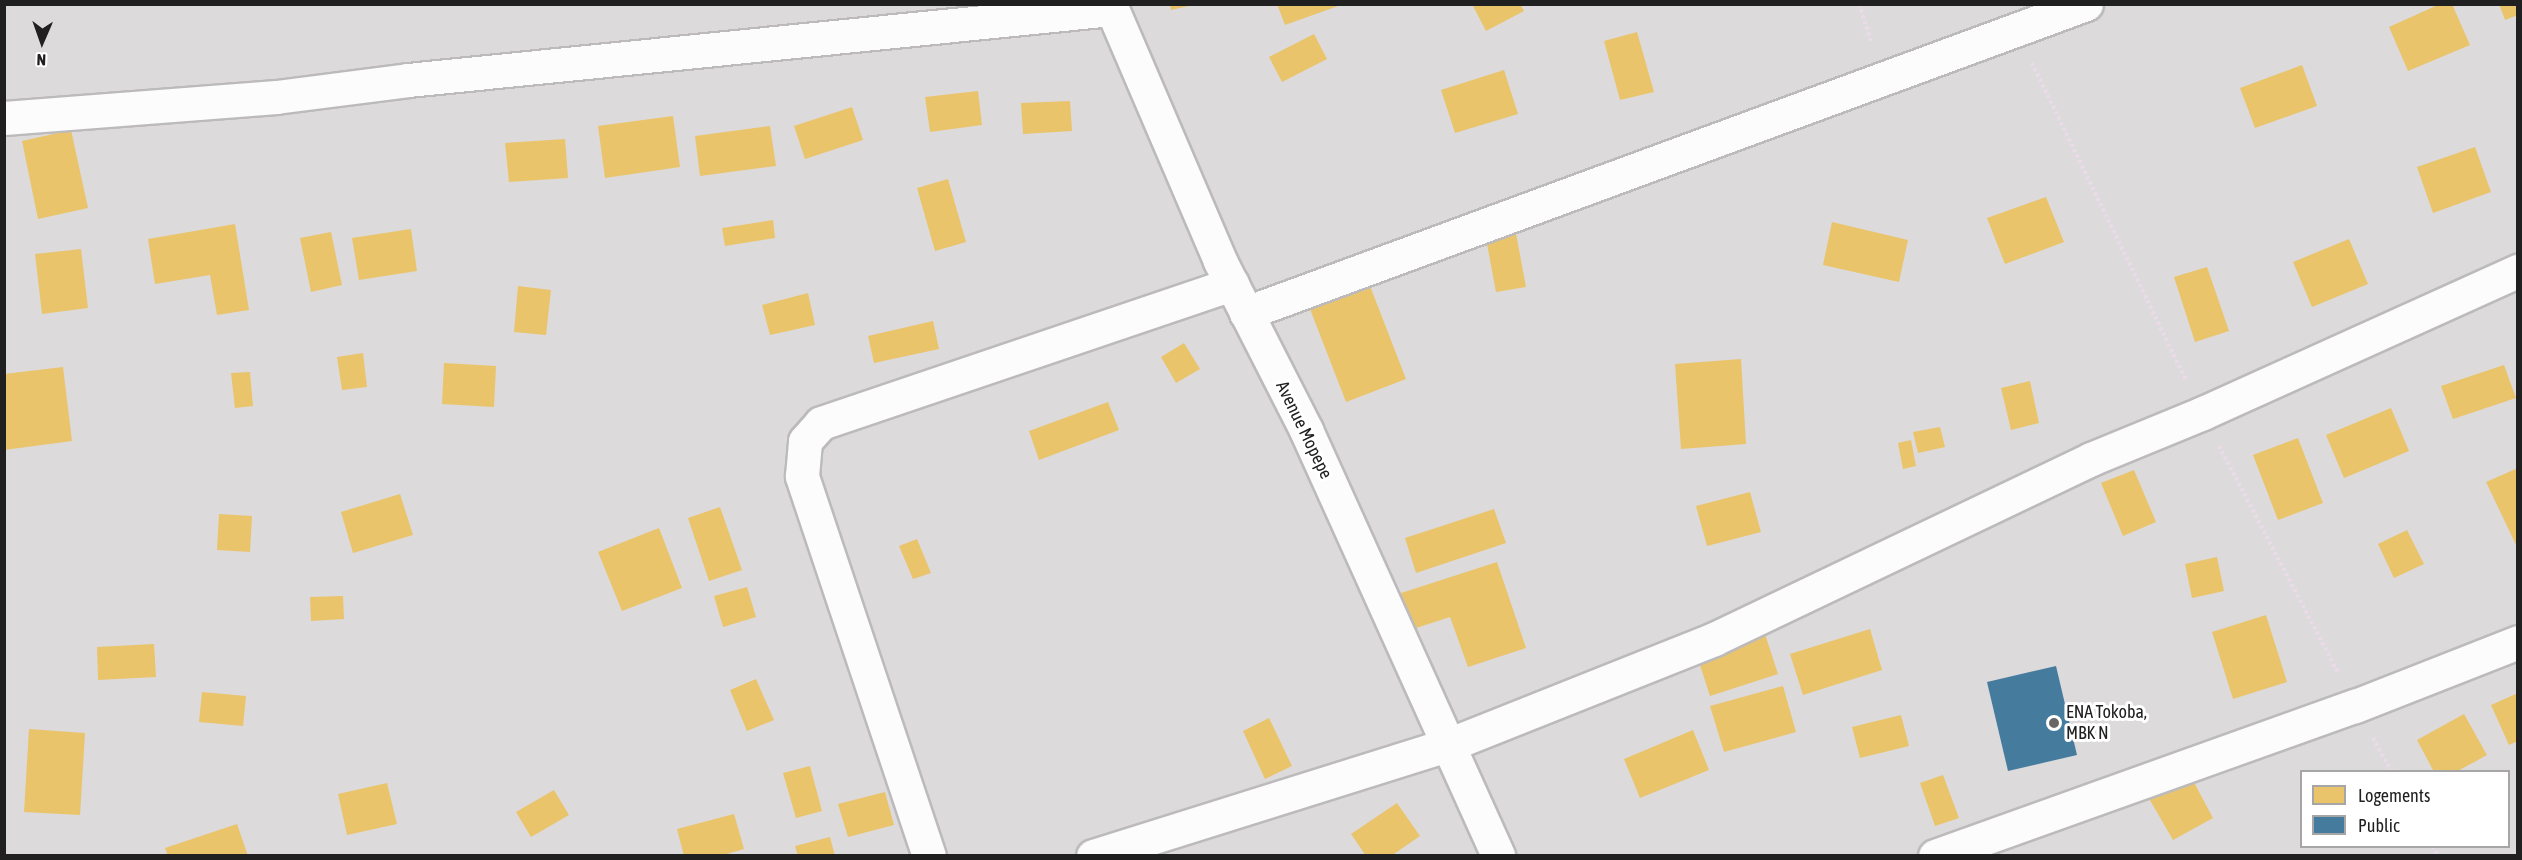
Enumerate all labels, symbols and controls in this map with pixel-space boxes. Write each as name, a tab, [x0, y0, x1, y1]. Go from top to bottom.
north arrow	[12, 12, 72, 72]
text: N	[36, 51, 46, 69]
street label: Avenue Mopepe	[1271, 378, 1337, 482]
place label: ENA Tokoba, MBK N	[2066, 702, 2147, 744]
marker: ENA Tokoba, MBK N	[2047, 716, 2061, 730]
legend	[2300, 770, 2510, 848]
text: Logements	[2358, 785, 2430, 806]
text: Public	[2358, 815, 2400, 836]

